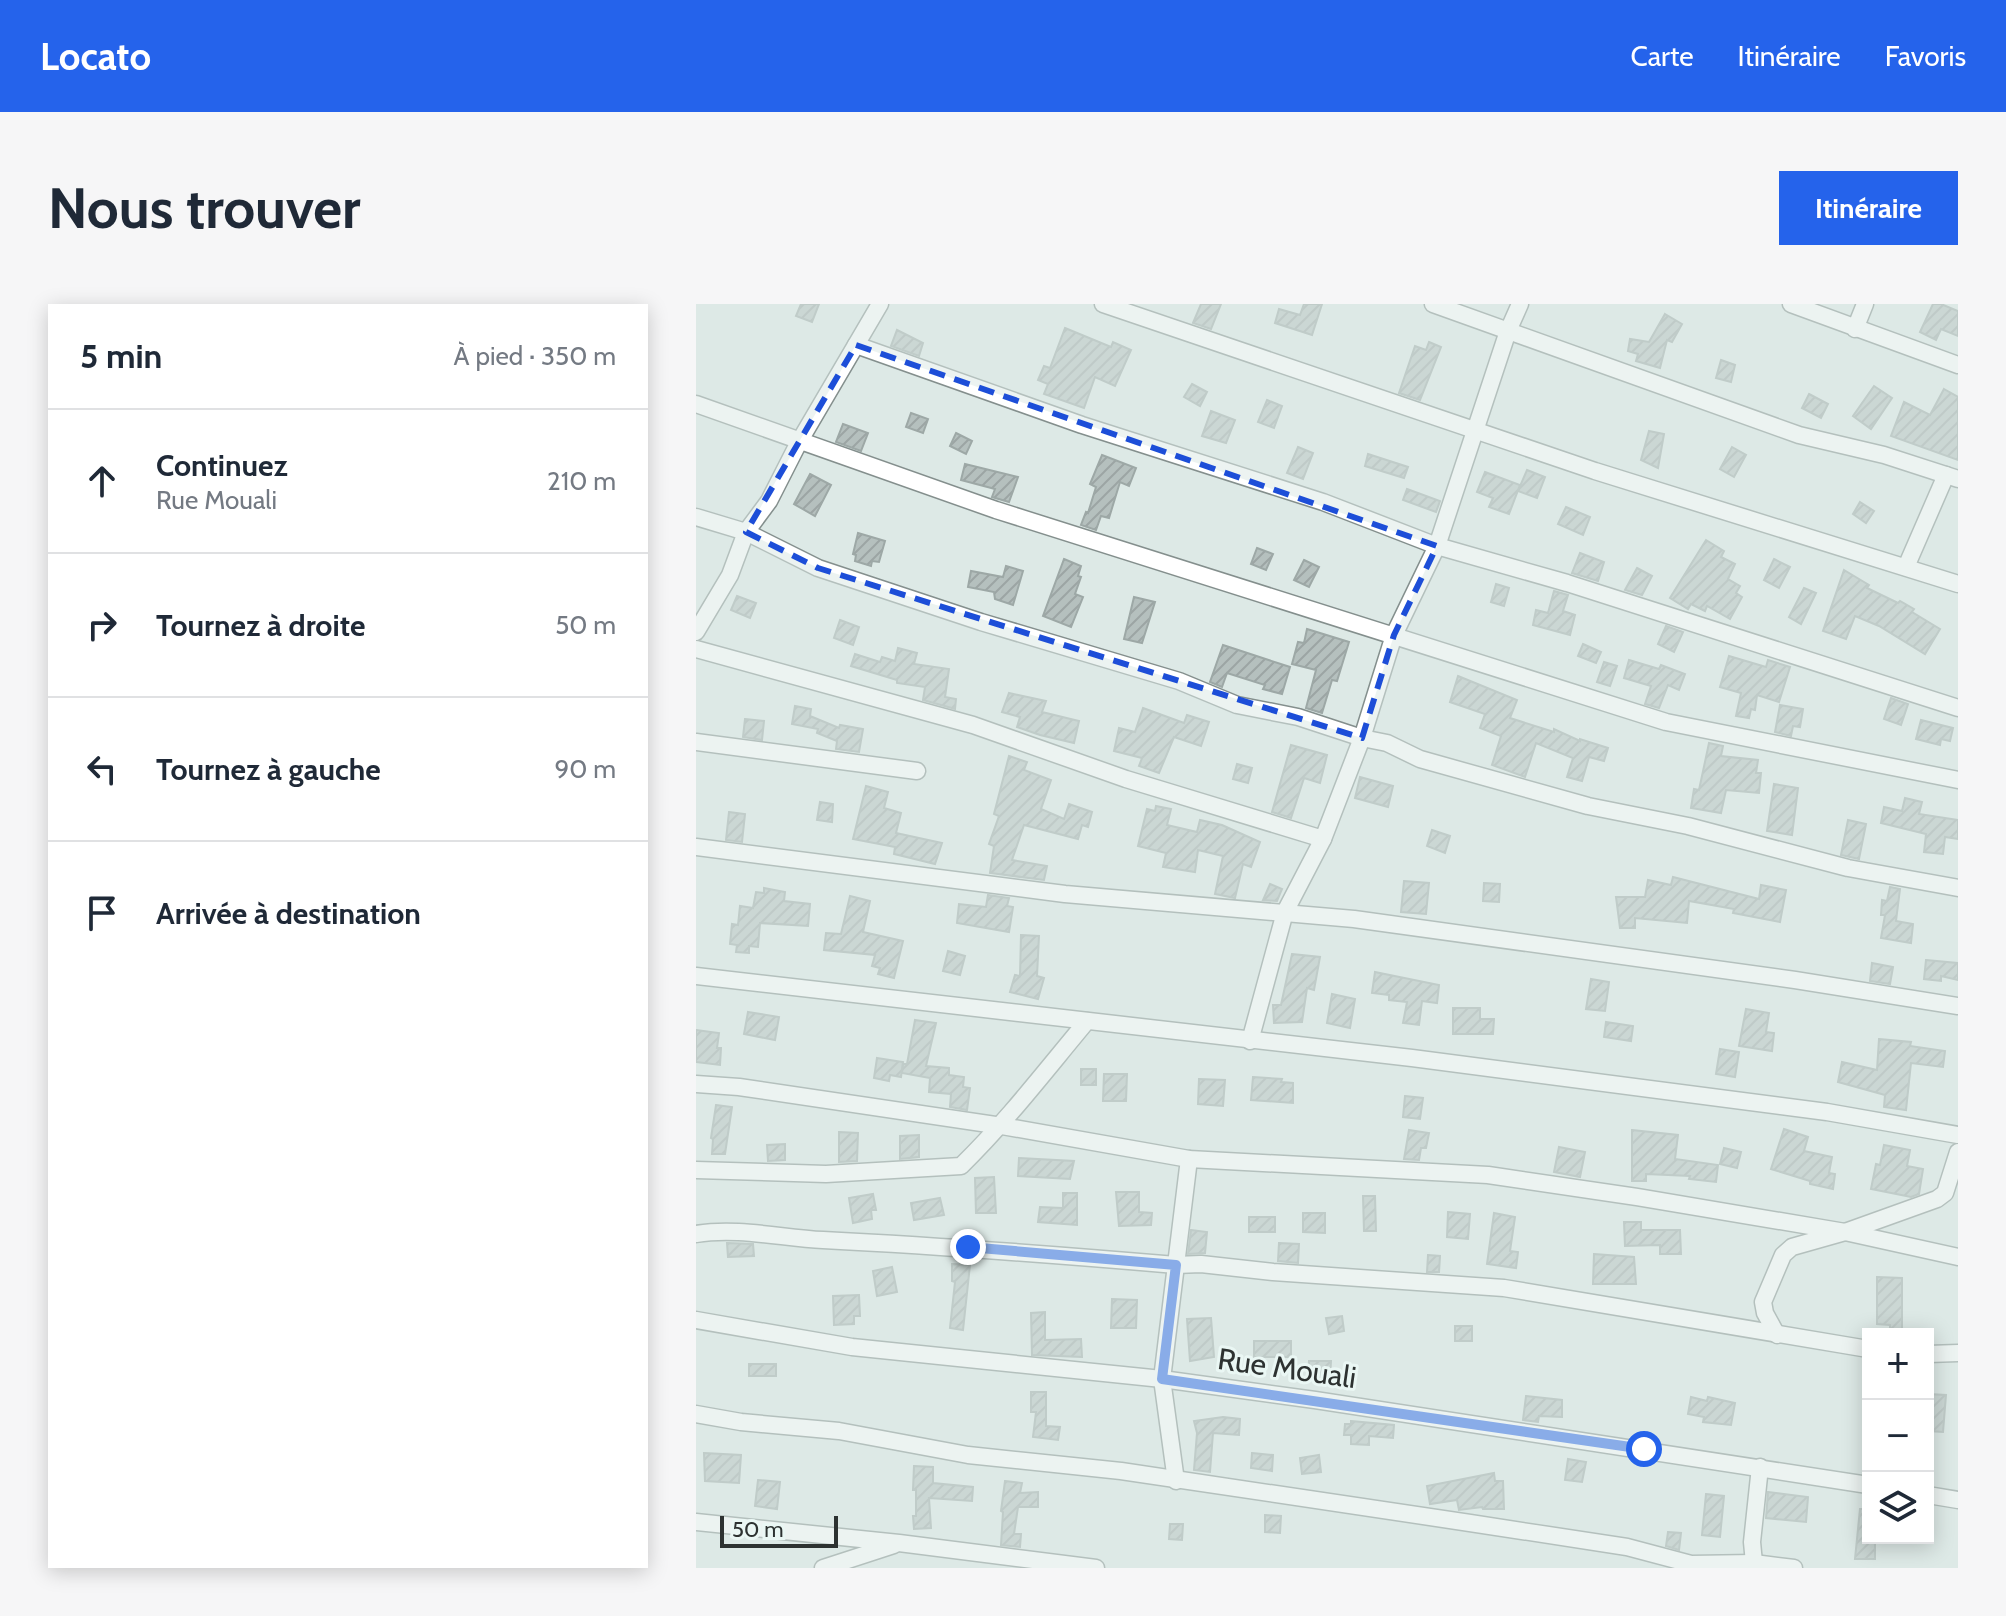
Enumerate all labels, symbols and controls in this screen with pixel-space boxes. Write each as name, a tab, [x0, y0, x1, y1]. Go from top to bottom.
text: Locato	[40, 33, 151, 80]
text: Carte	[1630, 39, 1694, 73]
text: Itinéraire	[1738, 39, 1841, 73]
text: Favoris	[1885, 39, 1966, 73]
button: Itinéraire	[1779, 171, 1958, 245]
text: Nous trouver	[48, 174, 361, 242]
text: 5 min	[80, 335, 162, 377]
text: À pied · 350 m	[454, 340, 616, 372]
text: Continuez	[156, 447, 288, 484]
icon: ahead	[80, 459, 124, 503]
text: 210 m	[547, 465, 616, 497]
text: Rue Mouali	[156, 484, 277, 516]
icon: right	[80, 603, 124, 647]
text: Tournez à droite	[156, 607, 365, 644]
text: 50 m	[555, 609, 616, 641]
icon: left	[80, 747, 124, 791]
text: Tournez à gauche	[156, 751, 381, 788]
text: 90 m	[554, 753, 616, 785]
icon: arrive	[80, 891, 124, 935]
text: Arrivée à destination	[156, 895, 421, 932]
route end	[950, 1229, 986, 1265]
map controls	[1862, 1328, 1934, 1544]
button: +	[1862, 1328, 1934, 1400]
street label: Rue Mouali	[1215, 1340, 1359, 1396]
button: −	[1862, 1400, 1934, 1472]
route start	[1626, 1431, 1662, 1467]
button: layers	[1862, 1472, 1934, 1544]
scale bar	[720, 1512, 838, 1548]
text: 50 m	[732, 1516, 784, 1543]

